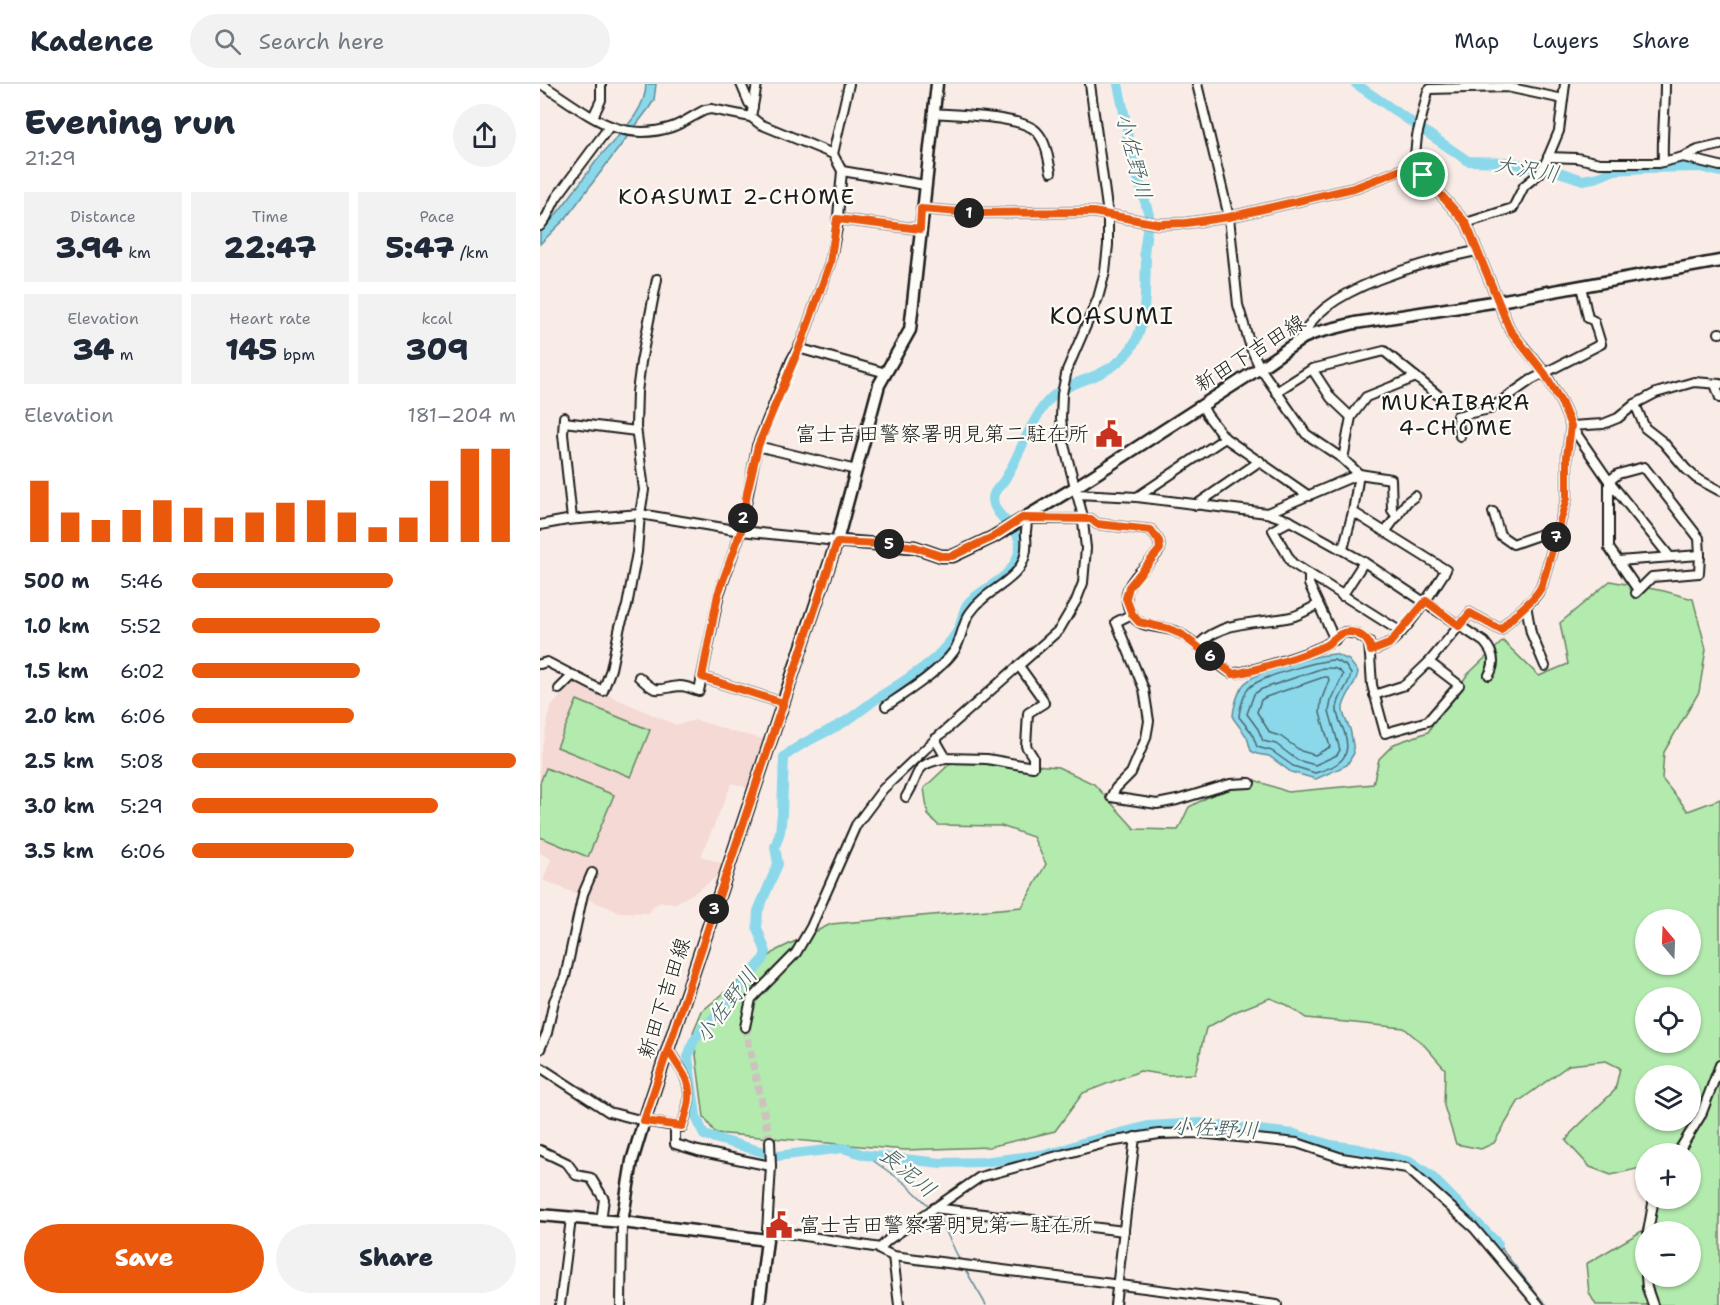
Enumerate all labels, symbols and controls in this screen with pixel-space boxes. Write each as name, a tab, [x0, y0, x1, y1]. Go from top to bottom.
search box	[190, 14, 610, 68]
text: Kadence	[30, 22, 154, 60]
icon: search	[211, 25, 244, 58]
text: Search here	[259, 27, 385, 56]
text: Map	[1454, 27, 1499, 55]
text: Layers	[1532, 27, 1599, 55]
text: Share	[1632, 27, 1690, 55]
text: Evening run	[24, 100, 235, 145]
button: share	[453, 104, 516, 167]
water label: 小佐野川	[1109, 110, 1159, 202]
text: 21:29	[24, 145, 76, 171]
pin	[1397, 149, 1448, 200]
water label: 大沢川	[1492, 149, 1562, 189]
icon: arrive	[1406, 158, 1439, 191]
district label: KOASUMI 2-CHOME	[618, 182, 856, 211]
pin: 1	[954, 198, 984, 228]
text: 1	[965, 202, 973, 223]
text: Distance	[70, 206, 136, 227]
text: Time	[252, 206, 288, 227]
text: Pace	[419, 206, 455, 227]
text: 3.94	[55, 227, 123, 268]
text: 22:47	[224, 227, 316, 268]
text: 5:47	[385, 227, 454, 268]
text: km	[123, 242, 151, 263]
text: /km	[454, 242, 489, 263]
district label: KOASUMI	[1049, 300, 1175, 332]
text: Elevation	[67, 308, 139, 329]
text: Heart rate	[229, 308, 311, 329]
text: kcal	[421, 308, 453, 329]
street label: 新田下吉田線	[1189, 308, 1311, 398]
text: 34	[72, 329, 114, 370]
text: 145	[225, 329, 277, 370]
text: 309	[406, 329, 469, 370]
text: m	[114, 344, 134, 365]
text: bpm	[277, 344, 315, 365]
district label: MUKAIBARA 4-CHOME	[1381, 388, 1531, 442]
text: Elevation	[24, 402, 114, 428]
text: 181–204 m	[408, 402, 516, 428]
public building icon: 富士吉田警察署明見第二駐在所	[1094, 419, 1124, 449]
place label: 富士吉田警察署明見第二駐在所	[795, 420, 1089, 448]
pin: 2	[728, 503, 758, 533]
text: 2	[737, 507, 749, 528]
pin: 7	[1541, 522, 1571, 552]
text: 7	[1550, 526, 1562, 547]
pin: 5	[874, 529, 904, 559]
text: 5	[884, 533, 894, 554]
text: 500 m	[24, 568, 90, 594]
text: 5:46	[120, 568, 163, 594]
text: 1.0 km	[24, 613, 89, 639]
text: 5:52	[120, 613, 162, 639]
pin: 6	[1195, 641, 1225, 671]
text: 6	[1204, 645, 1216, 666]
text: 1.5 km	[24, 658, 88, 684]
text: 6:02	[120, 658, 165, 684]
text: 2.0 km	[24, 703, 95, 729]
text: 6:06	[120, 703, 166, 729]
text: 2.5 km	[24, 748, 94, 774]
text: 5:08	[120, 748, 164, 774]
text: 3.0 km	[24, 793, 95, 819]
text: 5:29	[120, 793, 163, 819]
text: 3.5 km	[24, 838, 94, 864]
text: 6:06	[120, 838, 166, 864]
pin: 3	[699, 894, 729, 924]
text: 3	[708, 898, 720, 919]
north arrow	[1635, 909, 1701, 975]
map controls	[1635, 909, 1701, 1287]
street label: 新田下吉田線	[631, 934, 697, 1062]
water label: 小佐野川	[688, 961, 764, 1049]
button: locate	[1635, 987, 1701, 1053]
button: layers	[1635, 1065, 1701, 1131]
water label: 小佐野川	[1170, 1111, 1260, 1145]
water label: 長泥川	[873, 1140, 943, 1204]
button: +	[1635, 1143, 1701, 1209]
public building icon: 富士吉田警察署明見第一駐在所	[764, 1210, 794, 1240]
place label: 富士吉田警察署明見第一駐在所	[799, 1211, 1093, 1239]
button: −	[1635, 1221, 1701, 1287]
button: Save	[24, 1224, 264, 1293]
button: Share	[276, 1224, 516, 1293]

